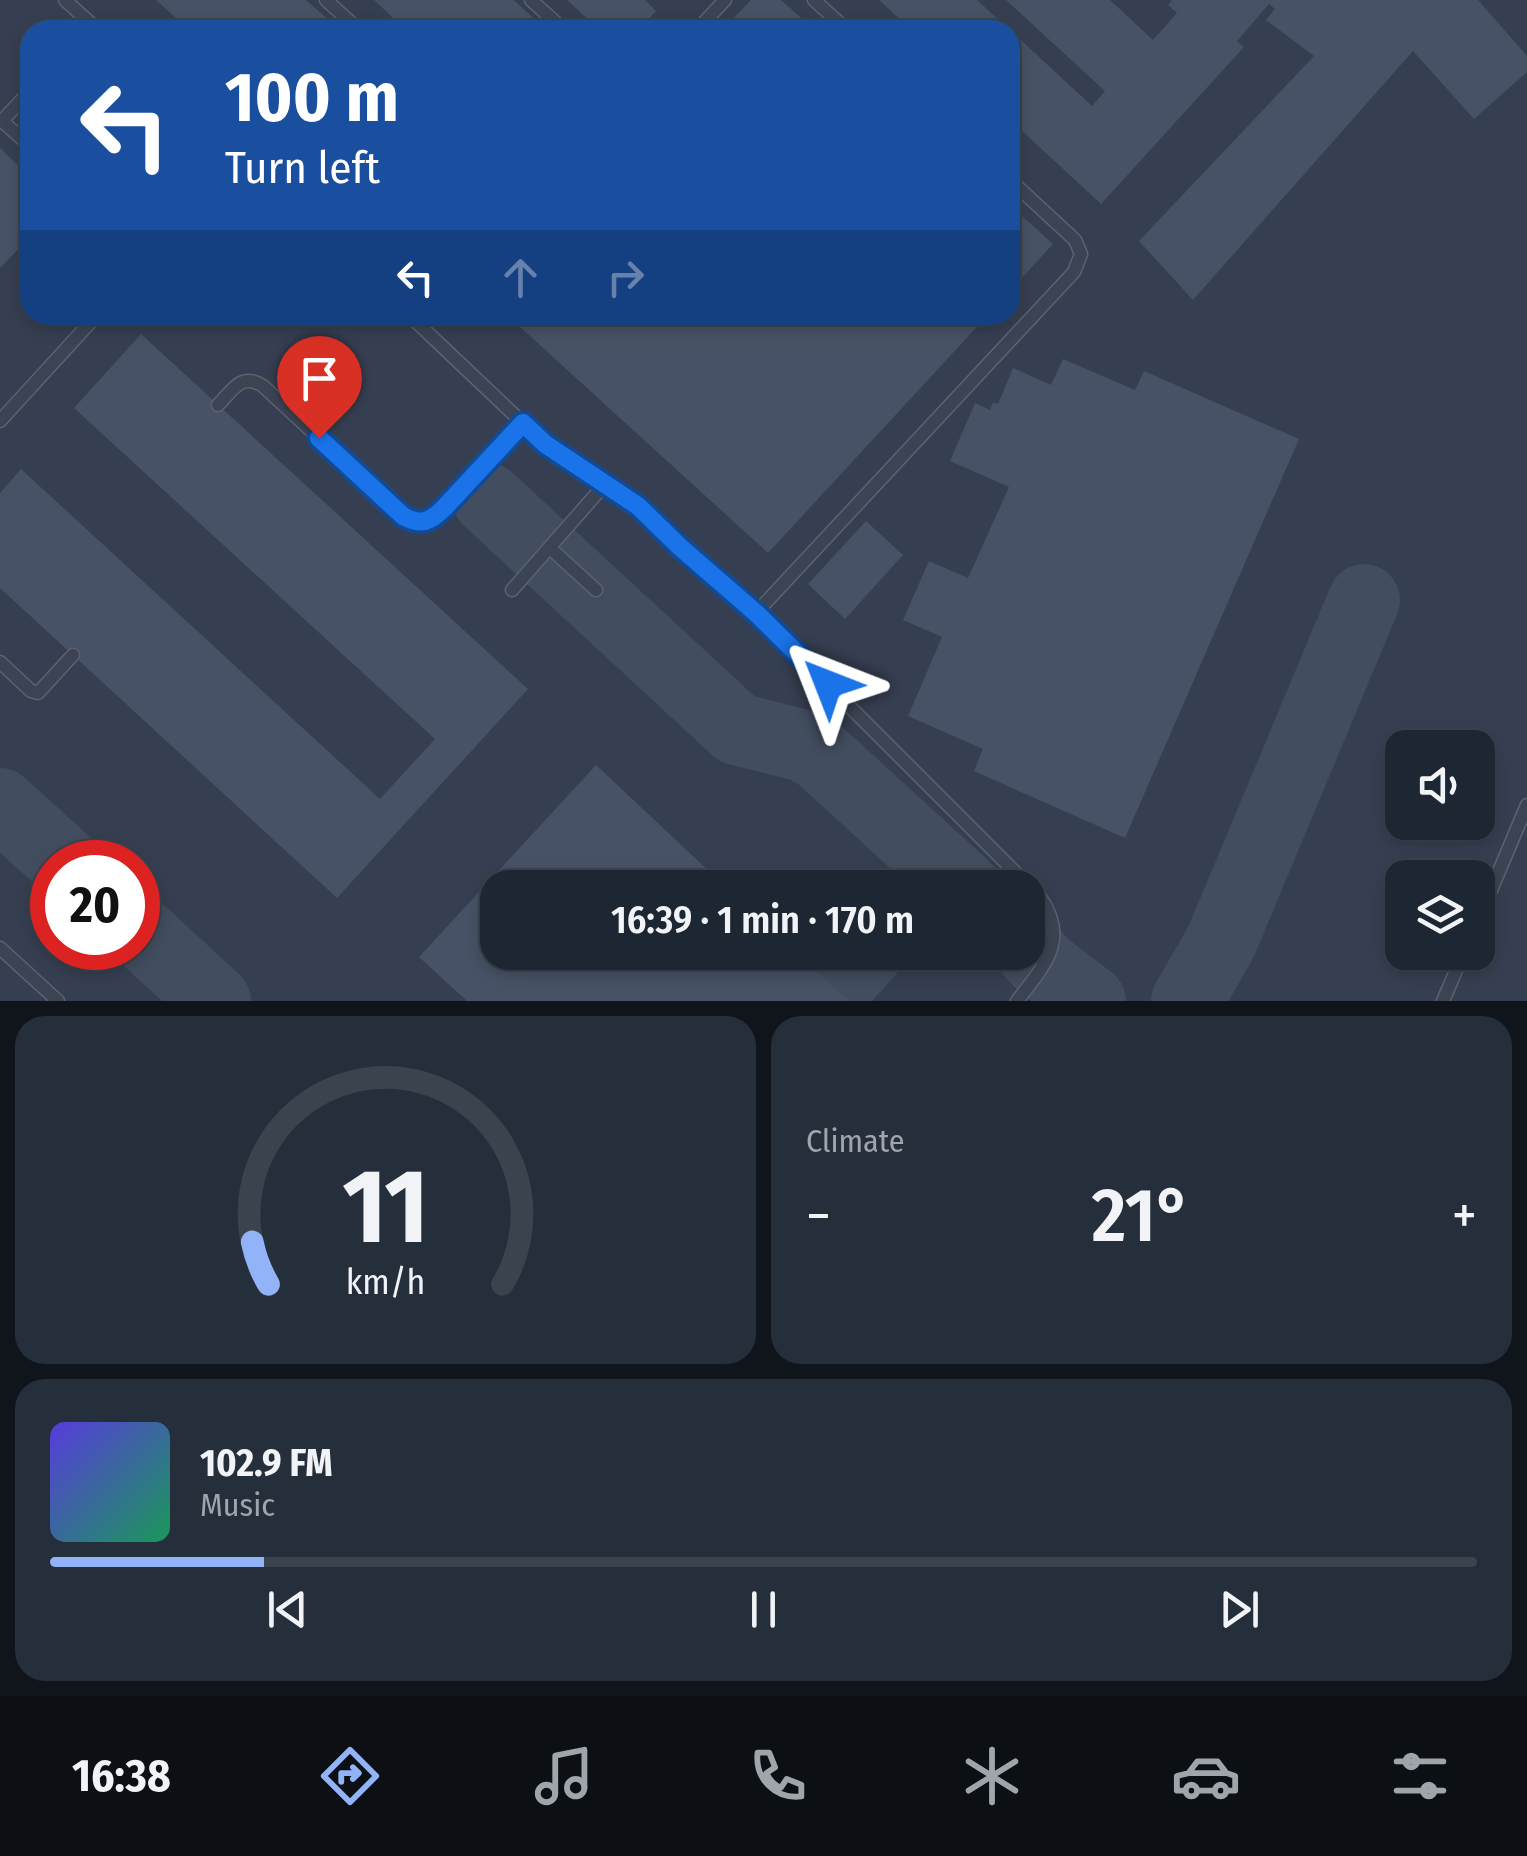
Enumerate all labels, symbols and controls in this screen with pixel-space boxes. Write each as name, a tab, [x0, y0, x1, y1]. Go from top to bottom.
text: 100 m	[225, 56, 399, 140]
icon: left	[60, 60, 190, 190]
text: Turn left	[225, 141, 380, 195]
icon: left	[388, 250, 443, 305]
icon: ahead	[493, 250, 548, 305]
icon: right	[598, 250, 653, 305]
pin	[277, 336, 362, 439]
icon: arrive	[292, 351, 347, 406]
position arrow	[776, 632, 880, 736]
map controls	[1385, 730, 1495, 970]
button: sound	[1385, 730, 1495, 840]
speed limit sign: 20	[30, 840, 160, 970]
button: layers	[1385, 860, 1495, 970]
text: 16:39 · 1 min · 170 m	[611, 897, 914, 943]
text: Climate	[806, 1122, 905, 1160]
text: 11	[342, 1145, 429, 1270]
text: 21°	[1092, 1171, 1191, 1261]
text: −	[806, 1183, 831, 1249]
text: +	[1452, 1183, 1477, 1249]
text: km/h	[346, 1261, 425, 1303]
text: 102.9 FM	[200, 1440, 333, 1486]
text: Music	[200, 1486, 275, 1524]
icon: previous	[260, 1582, 315, 1637]
icon: pause	[736, 1582, 791, 1637]
icon: next	[1212, 1582, 1267, 1637]
icon: directions	[315, 1741, 385, 1811]
icon: music	[529, 1741, 599, 1811]
icon: phone	[743, 1741, 813, 1811]
icon: climate	[957, 1741, 1027, 1811]
icon: car	[1171, 1741, 1241, 1811]
icon: filters	[1385, 1741, 1455, 1811]
text: 16:38	[72, 1749, 171, 1803]

